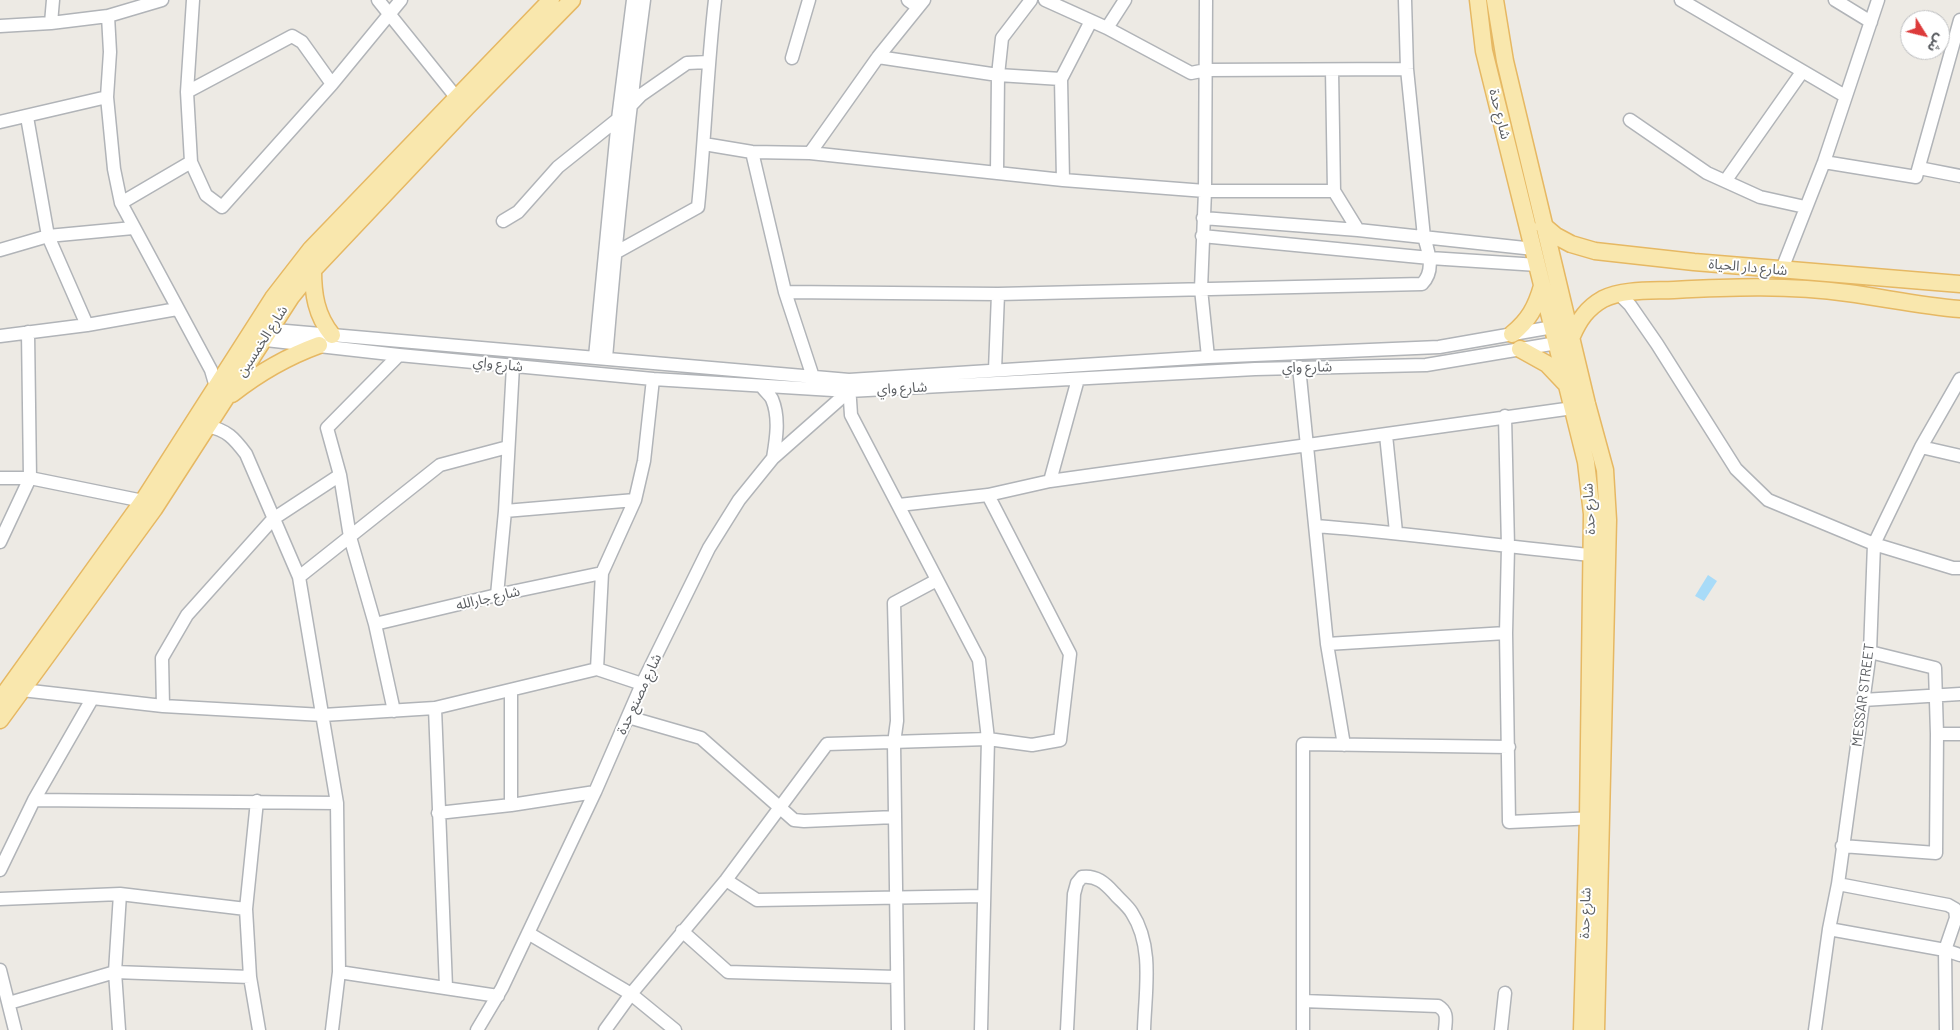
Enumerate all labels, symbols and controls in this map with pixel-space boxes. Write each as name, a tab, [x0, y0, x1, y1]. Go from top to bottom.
north arrow	[1900, 10, 1950, 60]
text: ش	[1924, 31, 1949, 56]
street label: شارع حدة	[1486, 87, 1514, 141]
street label: شارع دار الحياة	[1708, 255, 1788, 279]
street label: شارع الخمسين	[233, 302, 291, 380]
street label: شارع واي	[472, 353, 524, 375]
street label: شارع واي	[1282, 358, 1332, 376]
street label: شارع واي	[876, 378, 928, 398]
street label: شارع حدة	[1579, 483, 1599, 535]
street label: شارع جارالله	[454, 582, 522, 614]
street label: MESSAR STREET	[1848, 642, 1878, 748]
street label: شارع مصنع حدة	[613, 651, 665, 737]
street label: شارع حدة	[1576, 887, 1594, 939]

